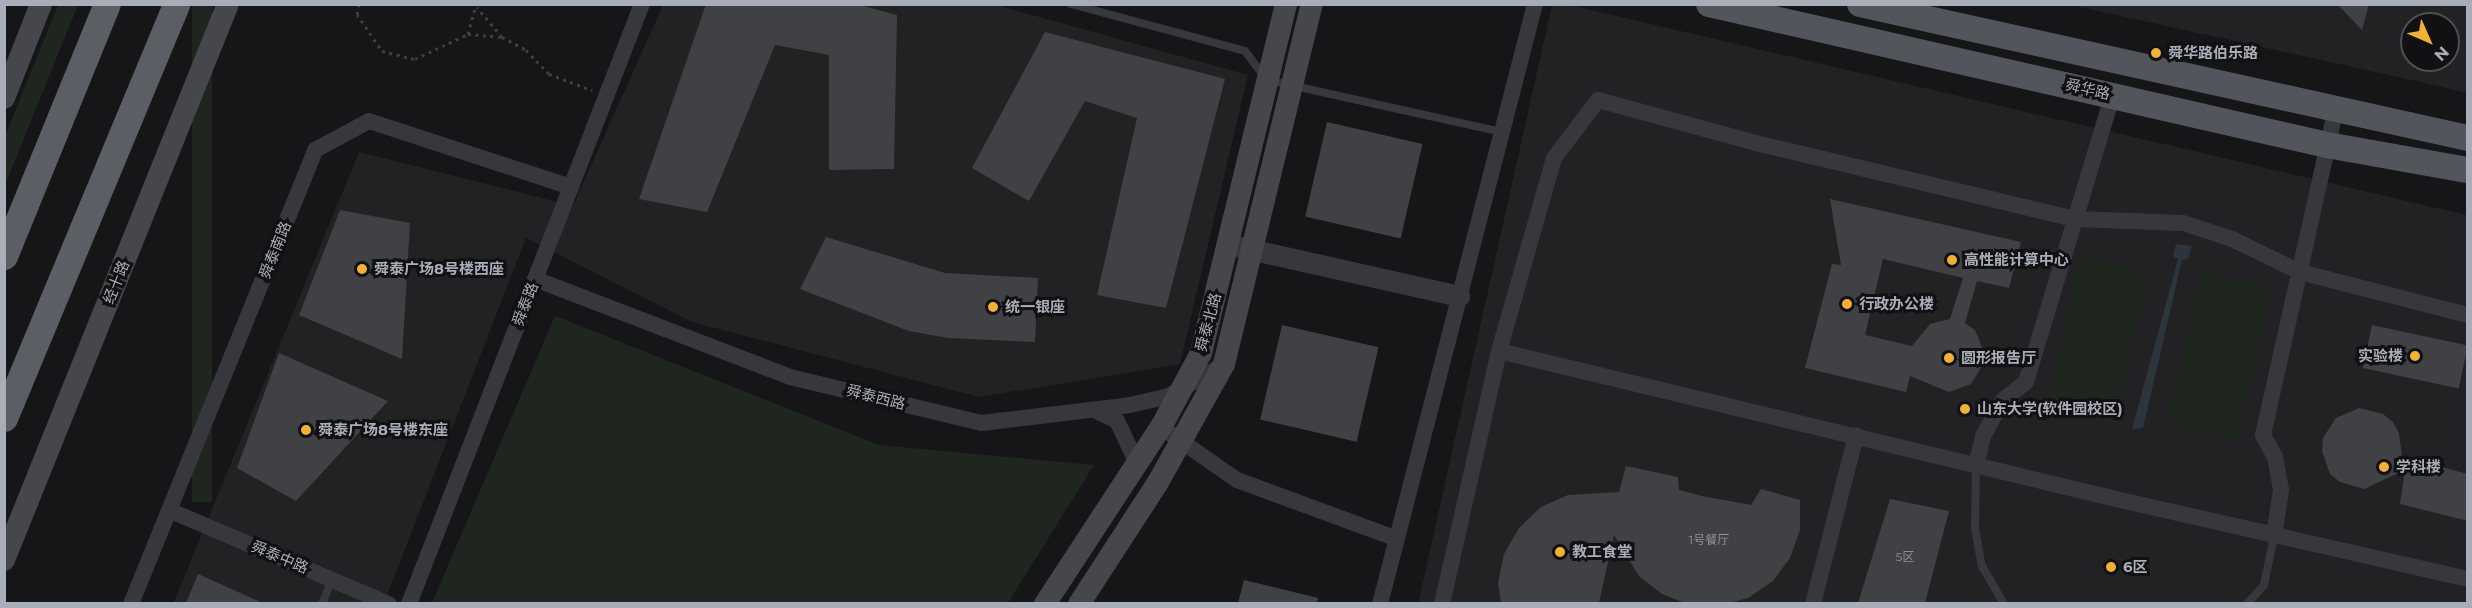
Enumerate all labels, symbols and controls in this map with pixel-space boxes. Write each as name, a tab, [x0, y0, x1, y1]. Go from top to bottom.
north arrow	[2400, 12, 2460, 72]
text: N	[2430, 42, 2453, 65]
place label: 舜华路伯乐路	[2168, 44, 2258, 62]
marker: 舜华路伯乐路	[2149, 46, 2163, 60]
street label: 舜华路	[2064, 75, 2112, 103]
street label: 舜泰南路	[255, 219, 295, 281]
place label: 高性能计算中心	[1964, 251, 2069, 269]
marker: 高性能计算中心	[1945, 253, 1959, 267]
street label: 经十路	[99, 258, 133, 306]
place label: 舜泰广场8号楼西座	[374, 260, 504, 278]
marker: 舜泰广场8号楼西座	[355, 262, 369, 276]
street label: 舜泰路	[509, 280, 541, 328]
street label: 舜泰北路	[1192, 291, 1224, 353]
place label: 行政办公楼	[1859, 295, 1934, 313]
marker: 行政办公楼	[1840, 297, 1854, 311]
place label: 统一银座	[1005, 298, 1065, 316]
marker: 统一银座	[986, 300, 1000, 314]
place label: 实验楼	[2358, 347, 2403, 365]
place label: 圆形报告厅	[1961, 349, 2036, 367]
marker: 实验楼	[2408, 349, 2422, 363]
marker: 圆形报告厅	[1942, 351, 1956, 365]
street label: 舜泰西路	[845, 381, 907, 413]
place label: 山东大学(软件园校区)	[1977, 400, 2123, 418]
marker: 山东大学(软件园校区)	[1958, 402, 1972, 416]
place label: 舜泰广场8号楼东座	[318, 421, 448, 439]
marker: 舜泰广场8号楼东座	[299, 423, 313, 437]
place label: 学科楼	[2396, 458, 2441, 476]
marker: 学科楼	[2377, 460, 2391, 474]
house number: 1号餐厅	[1689, 533, 1729, 547]
street label: 舜泰中路	[249, 537, 311, 577]
place label: 教工食堂	[1572, 543, 1632, 561]
marker: 教工食堂	[1553, 545, 1567, 559]
house number: 5区	[1896, 550, 1914, 564]
place label: 6区	[2123, 558, 2148, 576]
marker: 6区	[2104, 560, 2118, 574]

